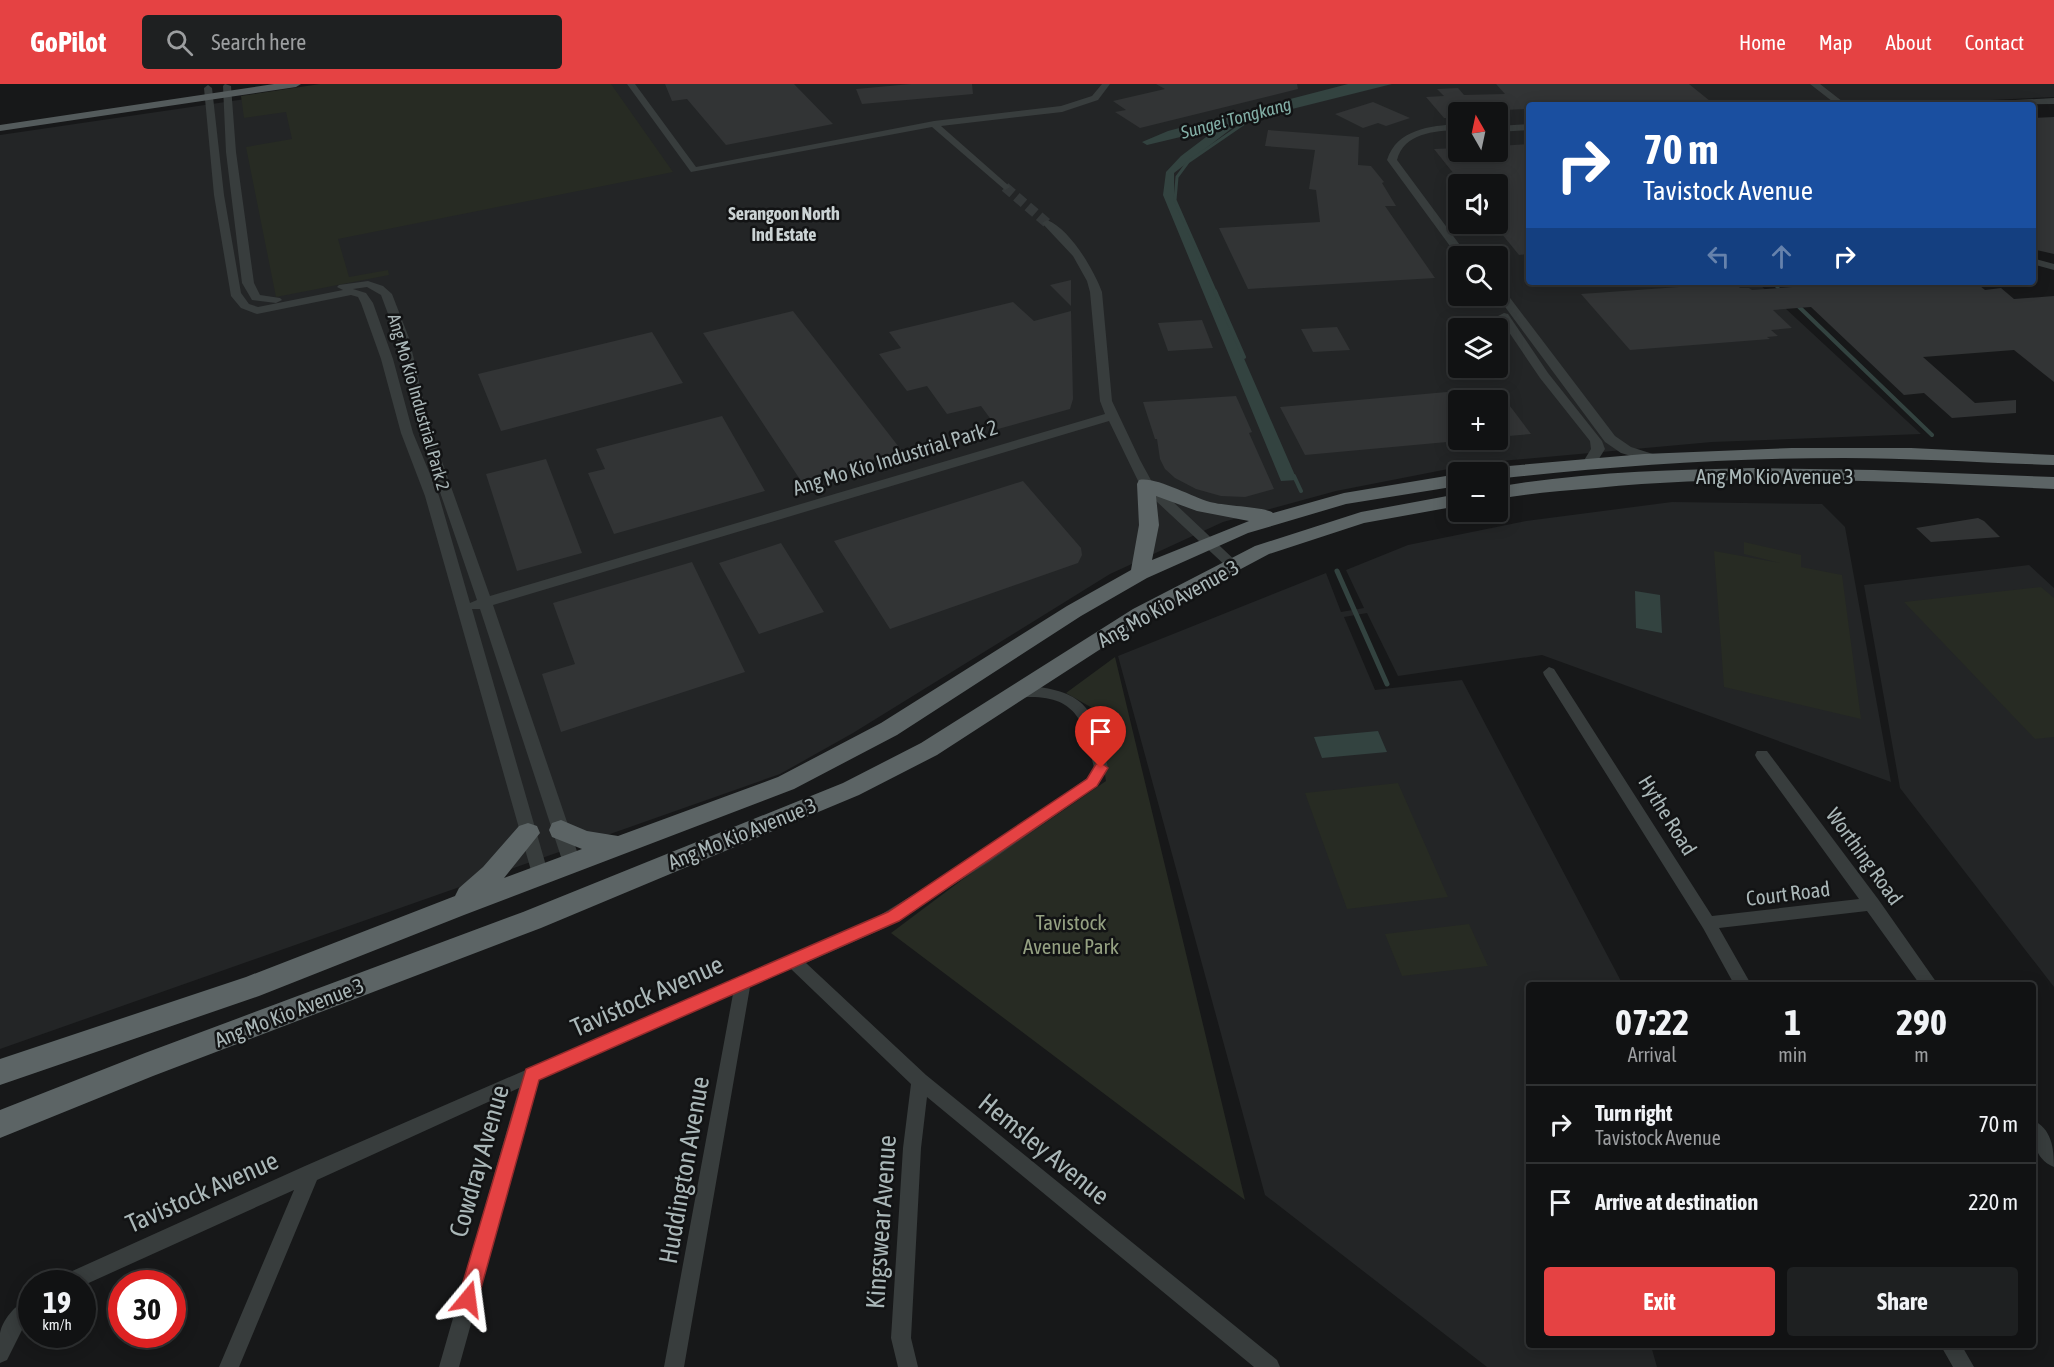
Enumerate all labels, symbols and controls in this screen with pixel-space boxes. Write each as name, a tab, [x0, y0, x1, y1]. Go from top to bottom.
search box	[142, 15, 562, 69]
text: GoPilot	[30, 26, 106, 58]
icon: search	[163, 26, 196, 59]
text: Search here	[211, 29, 306, 55]
text: Home	[1739, 30, 1786, 54]
text: Map	[1819, 30, 1853, 54]
text: About	[1886, 30, 1932, 54]
text: Contact	[1965, 30, 2024, 54]
water label: Sungei Tongkang	[1177, 93, 1294, 143]
north arrow	[1448, 102, 1508, 162]
map controls	[1448, 102, 1508, 522]
text: 70 m	[1643, 125, 1718, 173]
icon: right	[1544, 126, 1622, 204]
button: sound	[1448, 174, 1508, 234]
text: Tavistock Avenue	[1643, 175, 1813, 206]
district label: Serangoon North Ind Estate	[728, 203, 840, 245]
icon: left	[1702, 240, 1735, 273]
icon: ahead	[1765, 240, 1798, 273]
icon: right	[1828, 240, 1861, 273]
button: search	[1448, 246, 1508, 306]
street label: Ang Mo Kio Industrial Park 2	[384, 311, 454, 493]
button: layers	[1448, 318, 1508, 378]
button: +	[1448, 390, 1508, 450]
street label: Ang Mo Kio Industrial Park 2	[790, 414, 1000, 500]
button: −	[1448, 462, 1508, 522]
street label: Ang Mo Kio Avenue 3	[1696, 464, 1854, 488]
street label: Ang Mo Kio Avenue 3	[1093, 554, 1243, 652]
pin	[1075, 706, 1126, 768]
icon: arrive	[1084, 715, 1117, 748]
street label: Hythe Road	[1634, 771, 1702, 859]
street label: Ang Mo Kio Avenue 3	[664, 792, 820, 874]
street label: Worthing Road	[1822, 803, 1908, 909]
street label: Court Road	[1745, 876, 1831, 910]
park label: Tavistock Avenue Park	[1023, 910, 1119, 958]
street label: Tavistock Avenue	[566, 949, 728, 1043]
street label: Ang Mo Kio Avenue 3	[211, 972, 367, 1052]
text: 07:22	[1615, 1001, 1689, 1043]
text: 1	[1784, 1001, 1801, 1043]
text: 290	[1896, 1001, 1947, 1043]
text: Arrival	[1628, 1043, 1677, 1066]
text: min	[1778, 1043, 1807, 1066]
text: m	[1914, 1043, 1929, 1066]
street label: Huddington Avenue	[653, 1074, 715, 1266]
street label: Cowdray Avenue	[443, 1082, 515, 1240]
street label: Hemsley Avenue	[973, 1087, 1115, 1211]
text: Turn right	[1595, 1100, 1672, 1126]
icon: right	[1544, 1108, 1577, 1141]
text: 70 m	[1978, 1111, 2018, 1137]
text: Tavistock Avenue	[1595, 1126, 1721, 1149]
street label: Kingswear Avenue	[860, 1134, 902, 1310]
street label: Tavistock Avenue	[121, 1145, 283, 1239]
icon: arrive	[1544, 1186, 1577, 1219]
text: Arrive at destination	[1595, 1189, 1758, 1215]
text: 220 m	[1968, 1189, 2018, 1215]
position arrow	[436, 1267, 500, 1331]
button: Exit	[1544, 1267, 1775, 1336]
button: Share	[1787, 1267, 2018, 1336]
speed limit sign: 30	[108, 1270, 186, 1348]
text: 19	[43, 1285, 71, 1319]
text: km/h	[42, 1316, 72, 1333]

